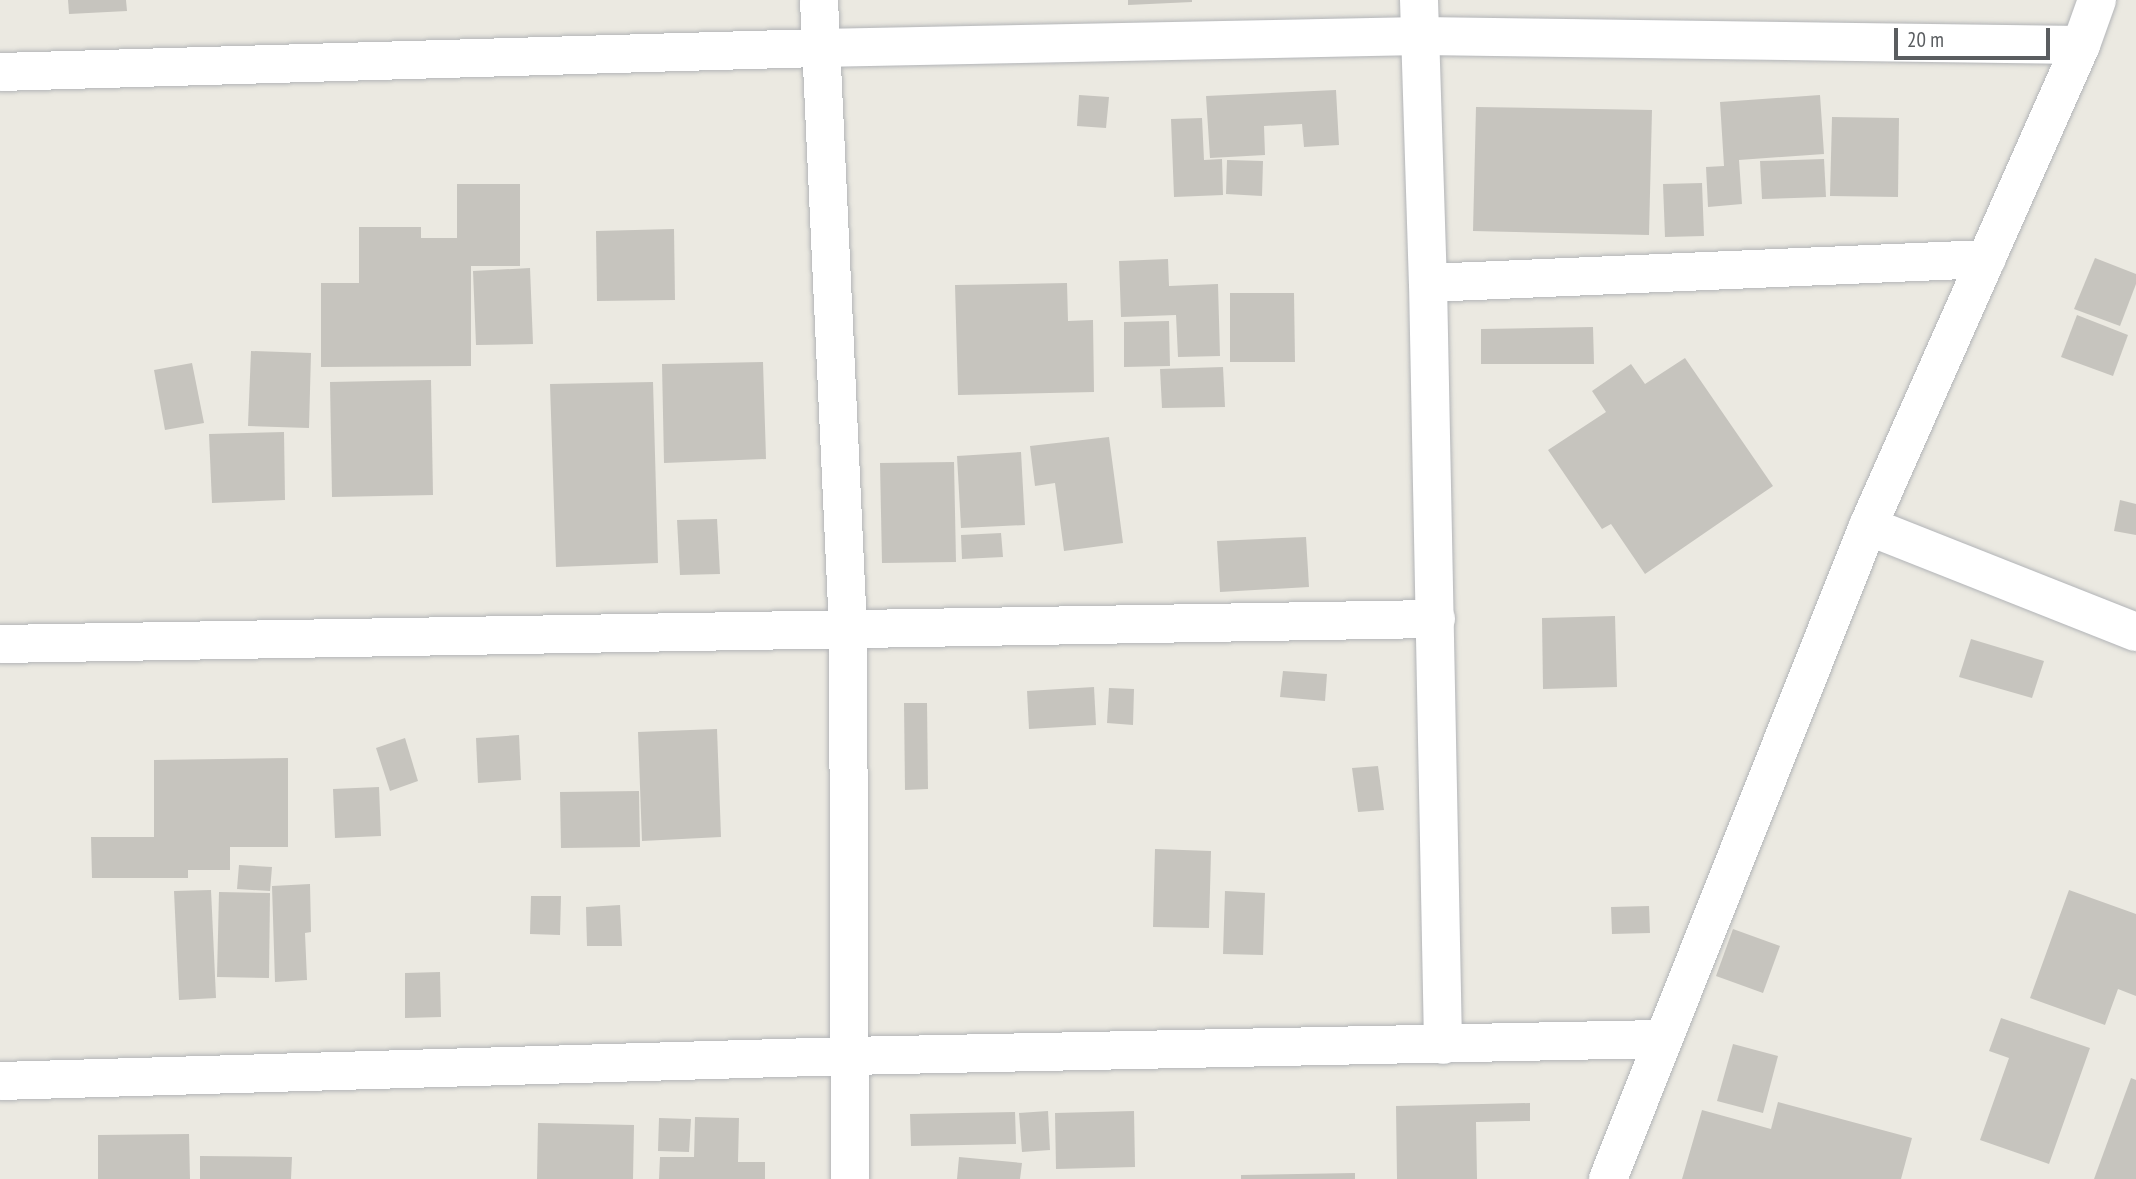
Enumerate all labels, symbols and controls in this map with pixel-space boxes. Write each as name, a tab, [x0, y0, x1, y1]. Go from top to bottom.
scale bar	[1898, 14, 2054, 58]
text: 20 m	[1907, 26, 1944, 53]

